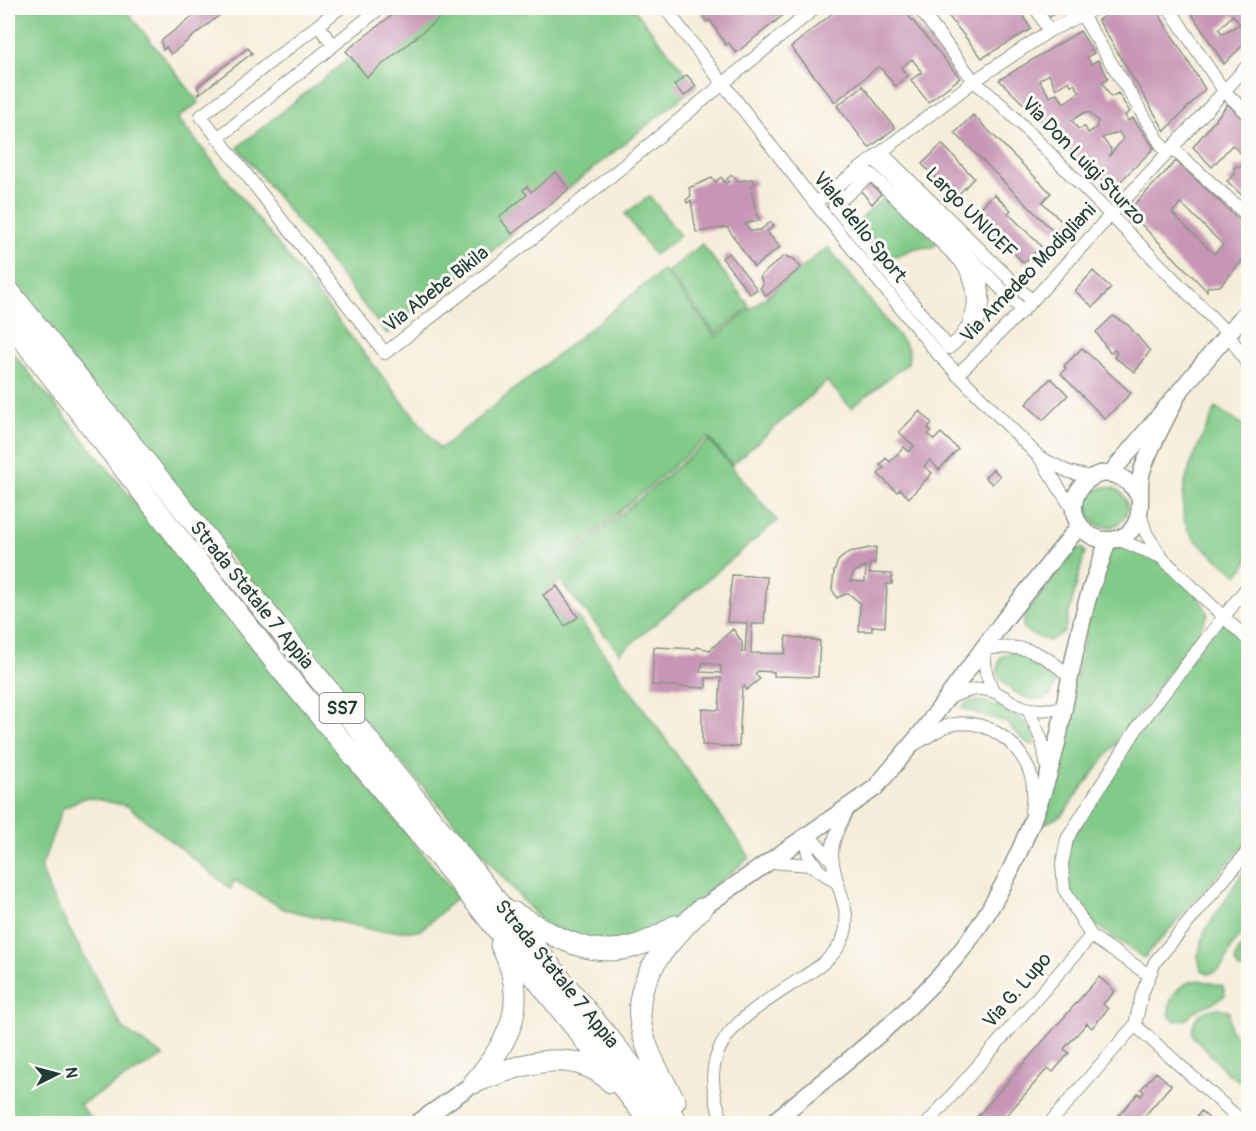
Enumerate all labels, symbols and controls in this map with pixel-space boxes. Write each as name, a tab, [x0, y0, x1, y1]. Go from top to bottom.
street label: Via Don Luigi Sturzo	[1016, 92, 1152, 231]
street label: Largo UNICEF	[920, 162, 1022, 264]
street label: Viale dello Sport	[808, 167, 913, 288]
street label: Via Amedeo Modigliani	[955, 198, 1101, 348]
street label: Via Abebe Bikila	[378, 240, 494, 338]
street label: Strada Statale 7 Appia	[184, 516, 320, 674]
road number: SS7	[320, 693, 364, 723]
street label: Strada Statale 7 Appia	[489, 895, 625, 1053]
street label: Via G. Lupo	[977, 947, 1057, 1033]
north arrow	[27, 1044, 87, 1104]
text: N	[60, 1066, 81, 1079]

